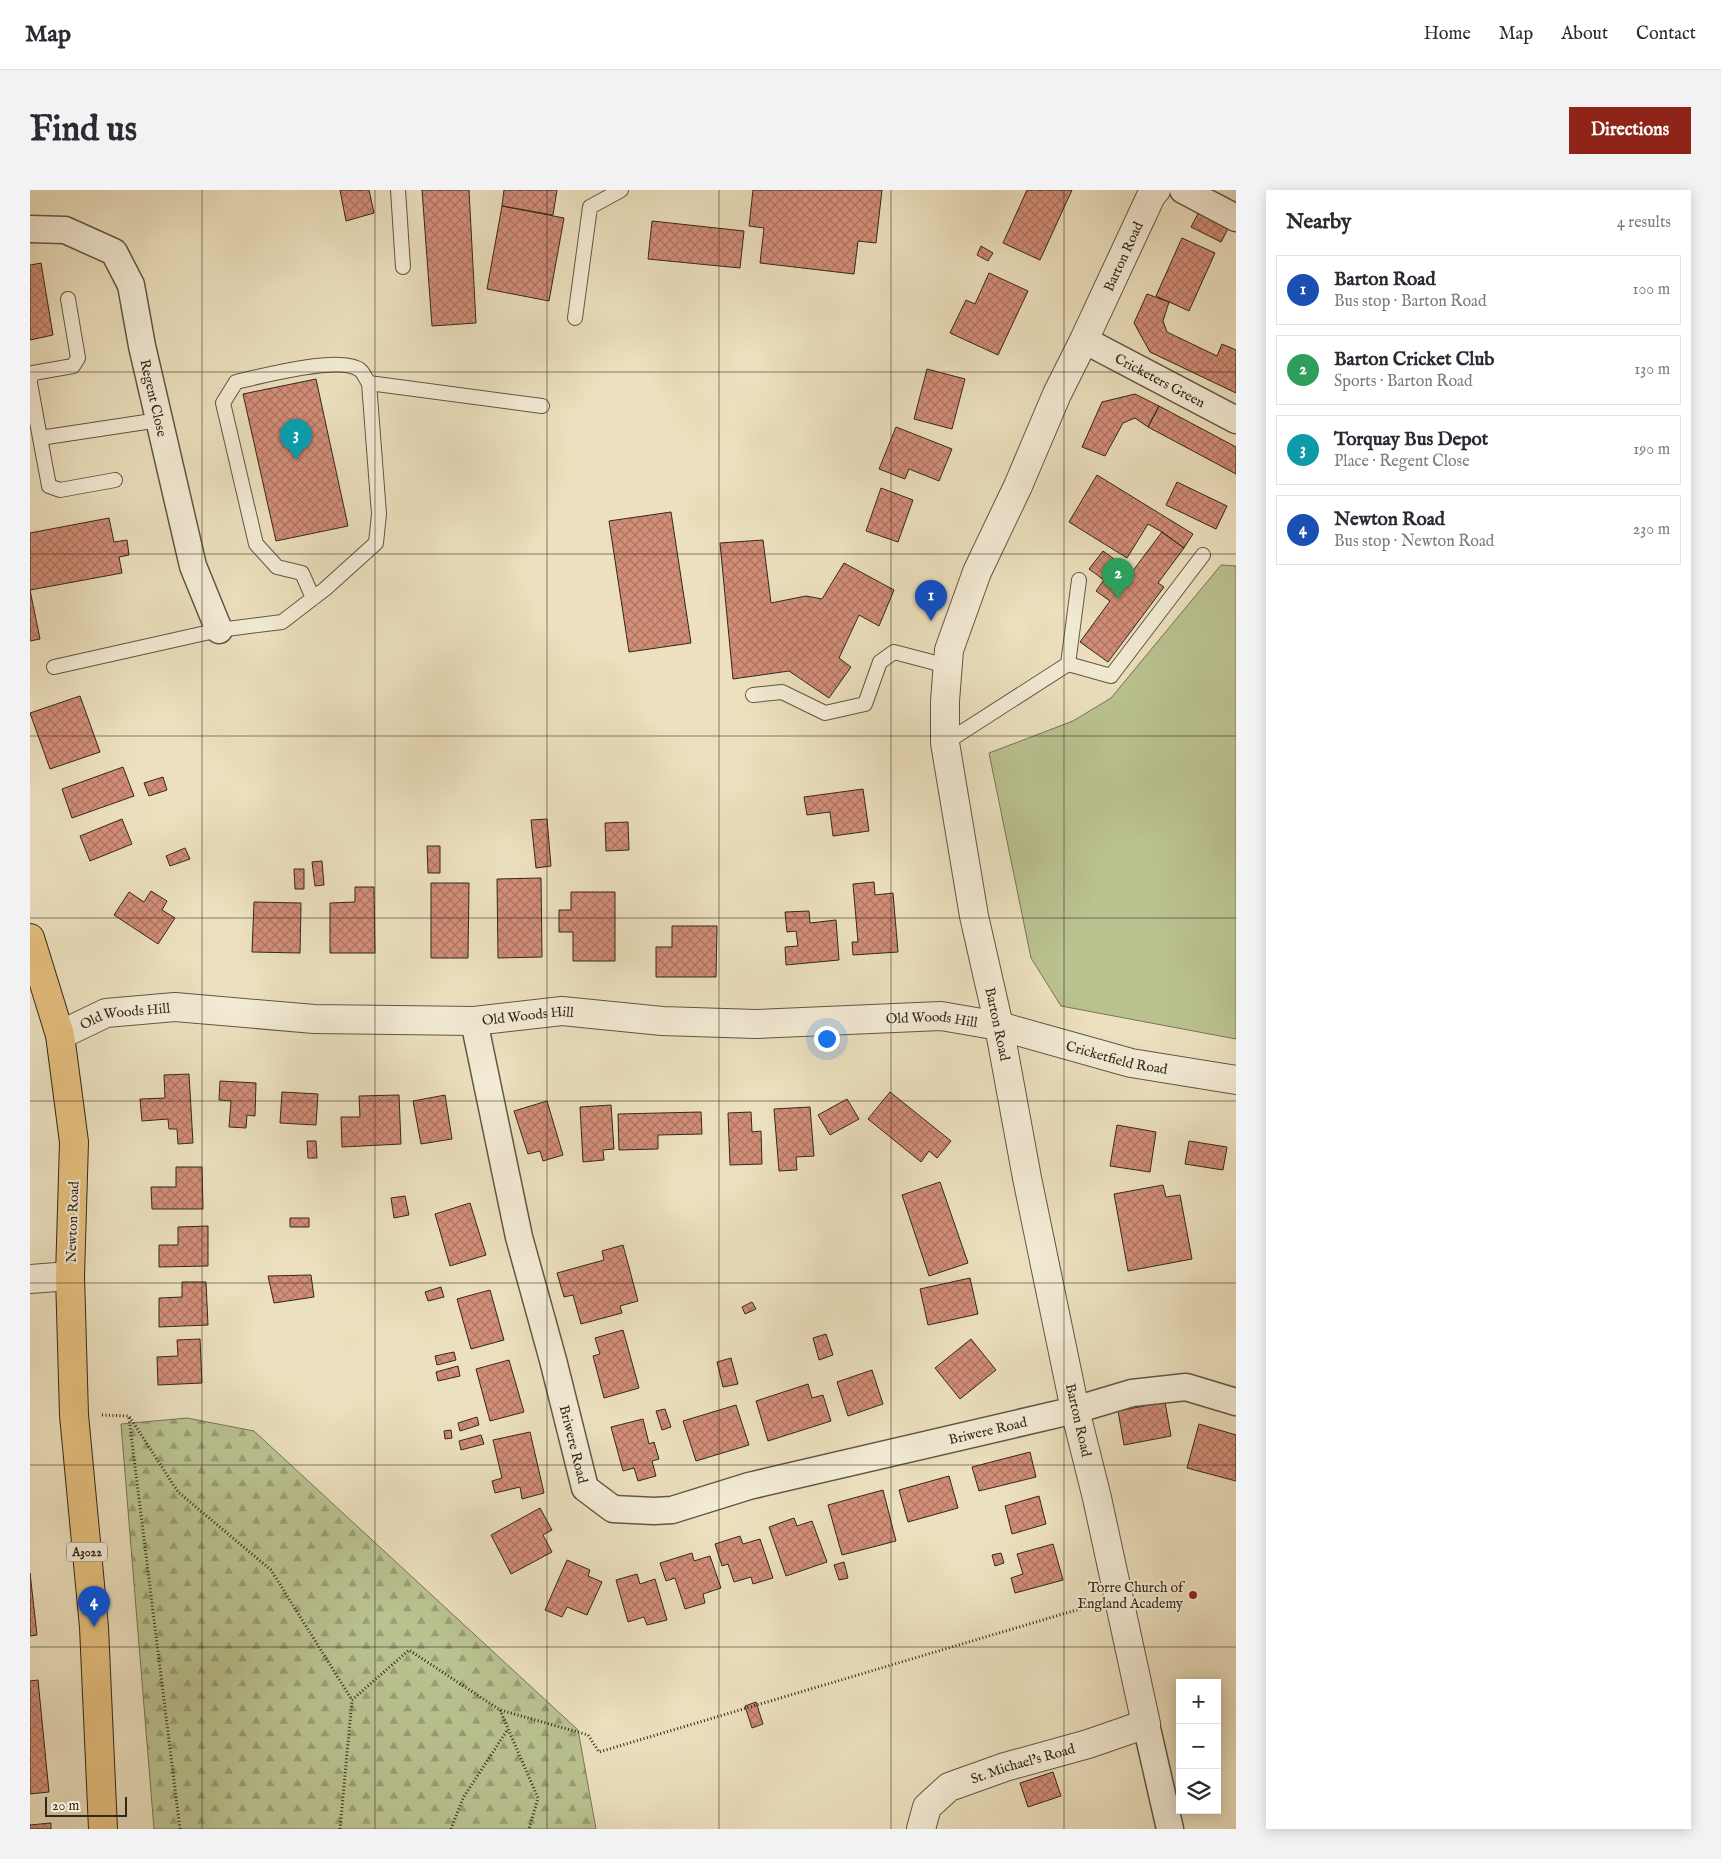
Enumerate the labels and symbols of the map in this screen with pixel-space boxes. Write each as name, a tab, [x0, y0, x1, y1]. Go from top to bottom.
street label: Barton Road	[1100, 219, 1148, 295]
street label: Cricketers Green	[1111, 350, 1208, 412]
street label: Regent Close	[135, 357, 171, 439]
pin: 3	[280, 419, 312, 460]
pin: 2	[1102, 558, 1134, 599]
pin: 1	[915, 580, 947, 621]
street label: Barton Road	[980, 986, 1014, 1063]
street label: Old Woods Hill	[77, 999, 171, 1034]
street label: Old Woods Hill	[481, 1003, 575, 1030]
street label: Old Woods Hill	[885, 1008, 979, 1032]
your location	[814, 1026, 840, 1052]
street label: Cricketfield Road	[1064, 1037, 1169, 1079]
street label: Newton Road	[63, 1180, 83, 1263]
street label: Barton Road	[1061, 1382, 1095, 1459]
street label: Briwere Road	[555, 1403, 592, 1486]
street label: Briwere Road	[947, 1413, 1029, 1449]
road number: A3022	[67, 1542, 107, 1561]
place label: Torre Church of England Academy	[1077, 1579, 1186, 1613]
pin: 4	[78, 1586, 110, 1627]
marker: Torre Church of England Academy	[1187, 1589, 1199, 1601]
street label: St. Michael's Road	[968, 1740, 1078, 1789]
scale bar	[45, 1794, 128, 1817]

